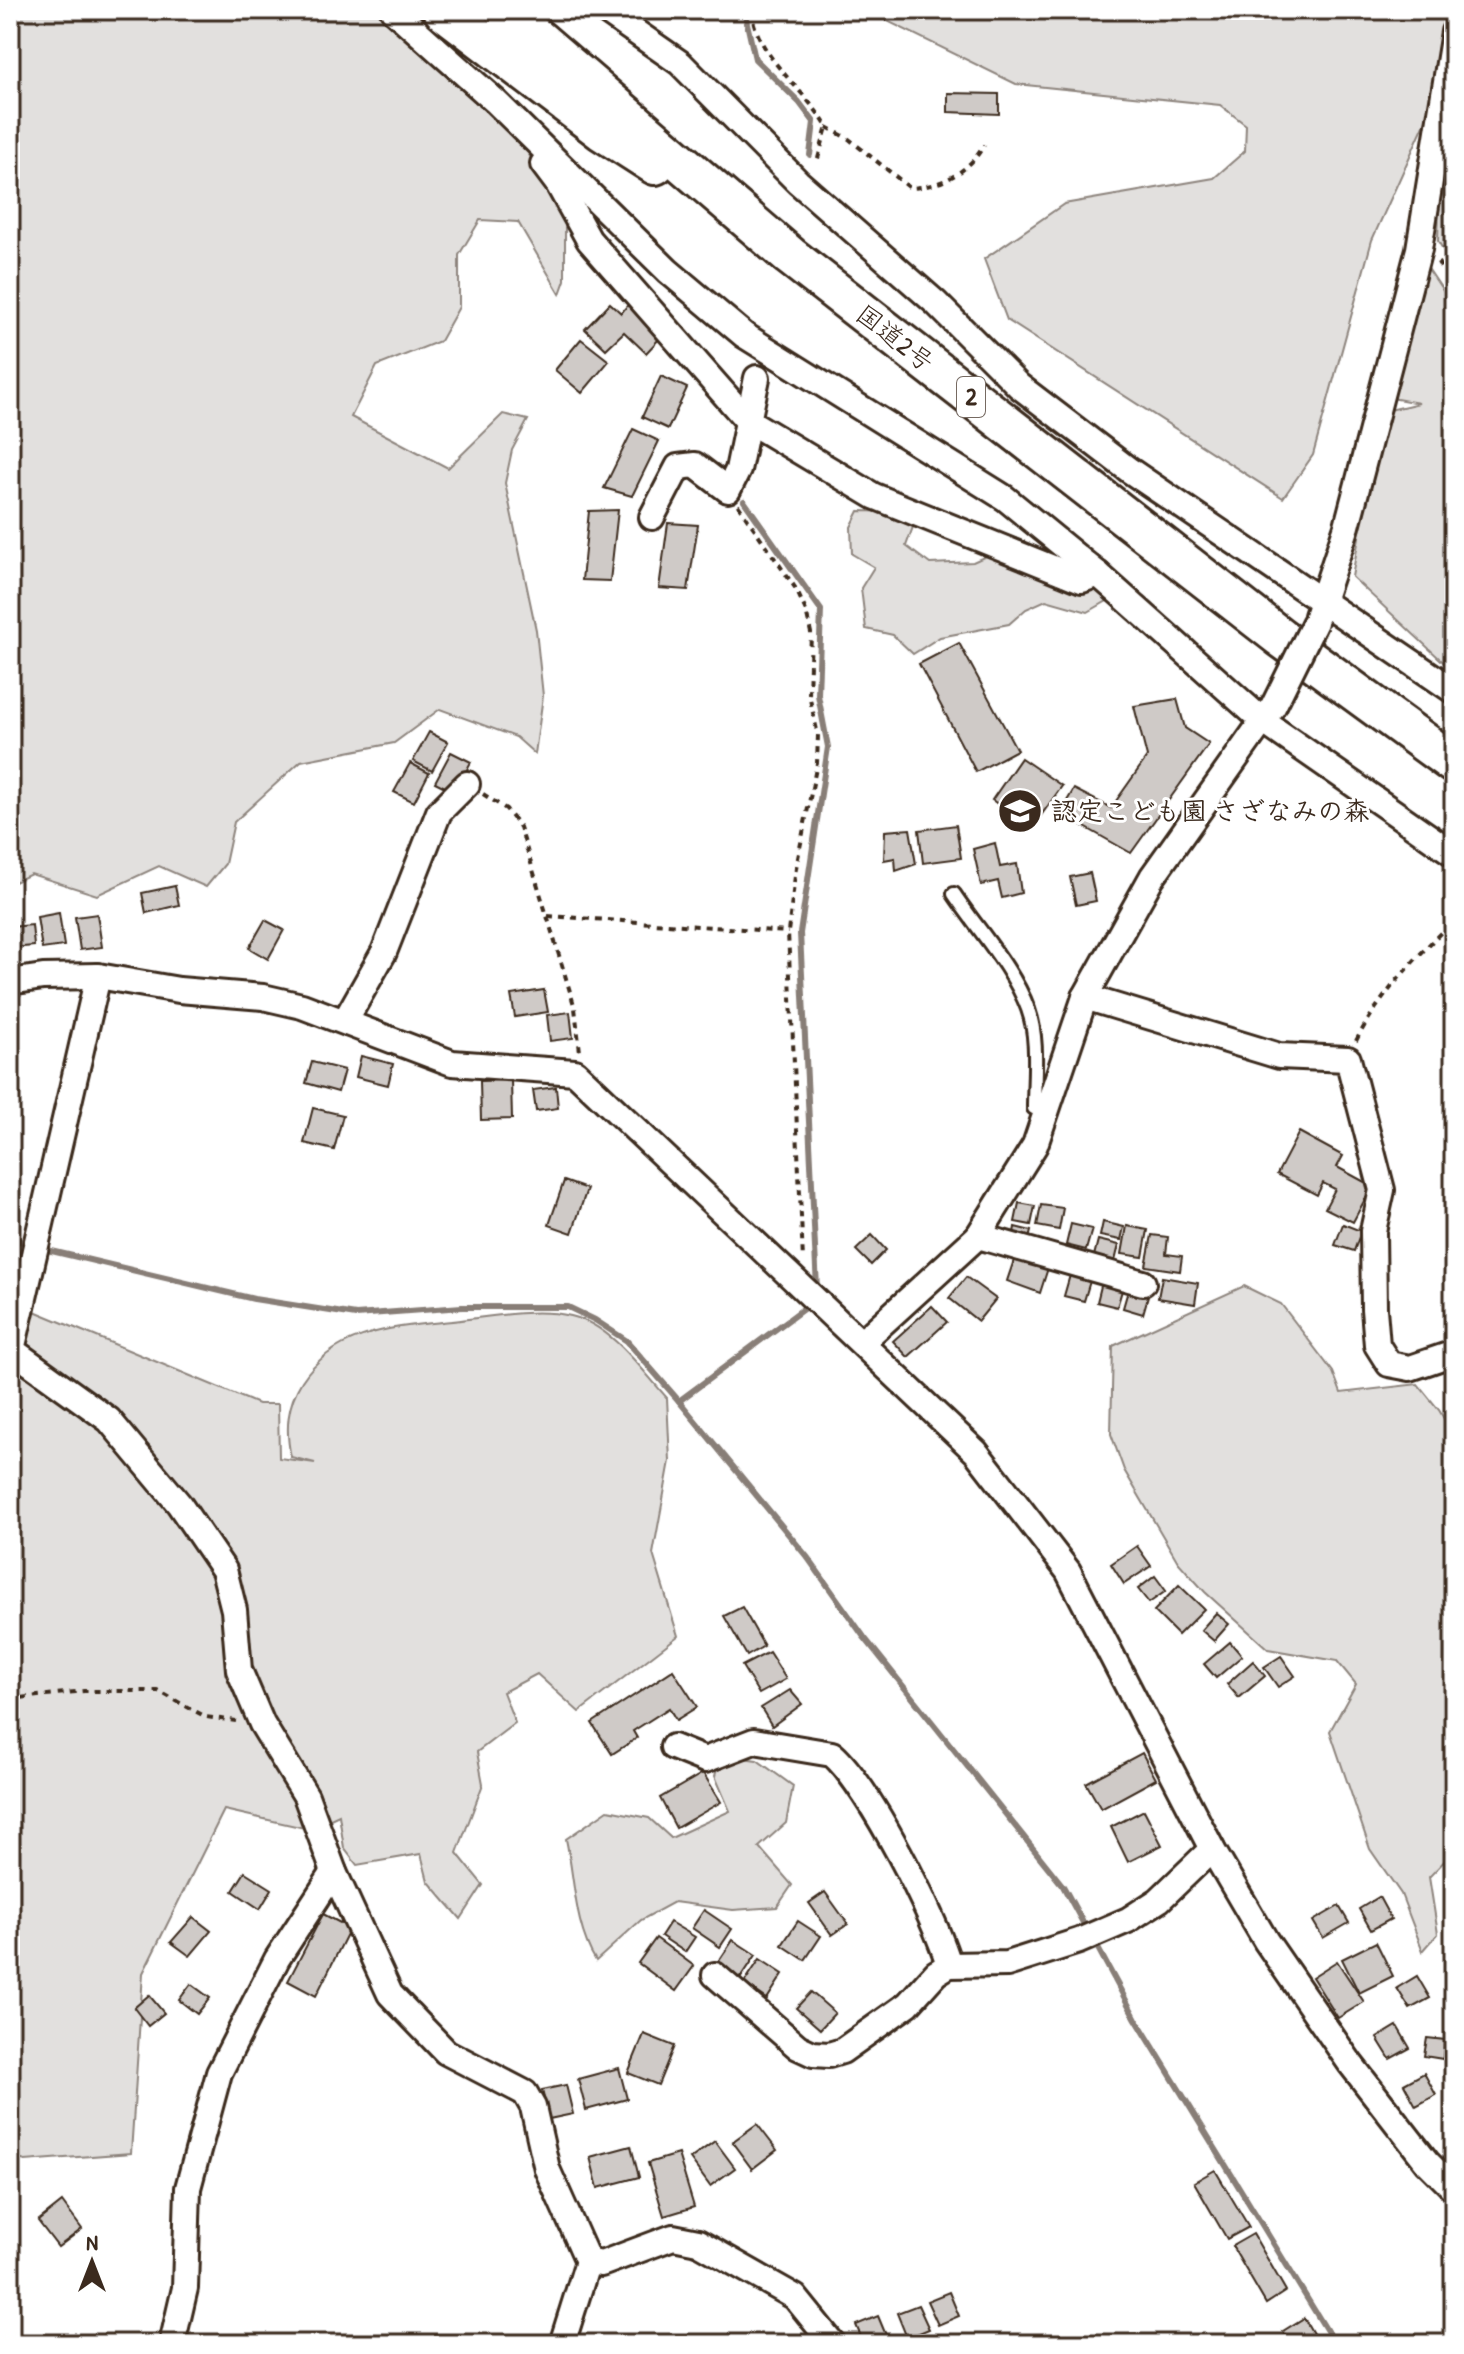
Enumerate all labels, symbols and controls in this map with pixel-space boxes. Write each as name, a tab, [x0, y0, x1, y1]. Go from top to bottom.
street label: 国道2号	[849, 296, 942, 379]
road number: 2	[957, 377, 985, 417]
school or university icon: 認定こども園 さざなみの森	[996, 787, 1044, 835]
place label: 認定こども園 さざなみの森	[1051, 793, 1370, 828]
north arrow	[52, 2222, 132, 2302]
text: N	[86, 2227, 98, 2257]

